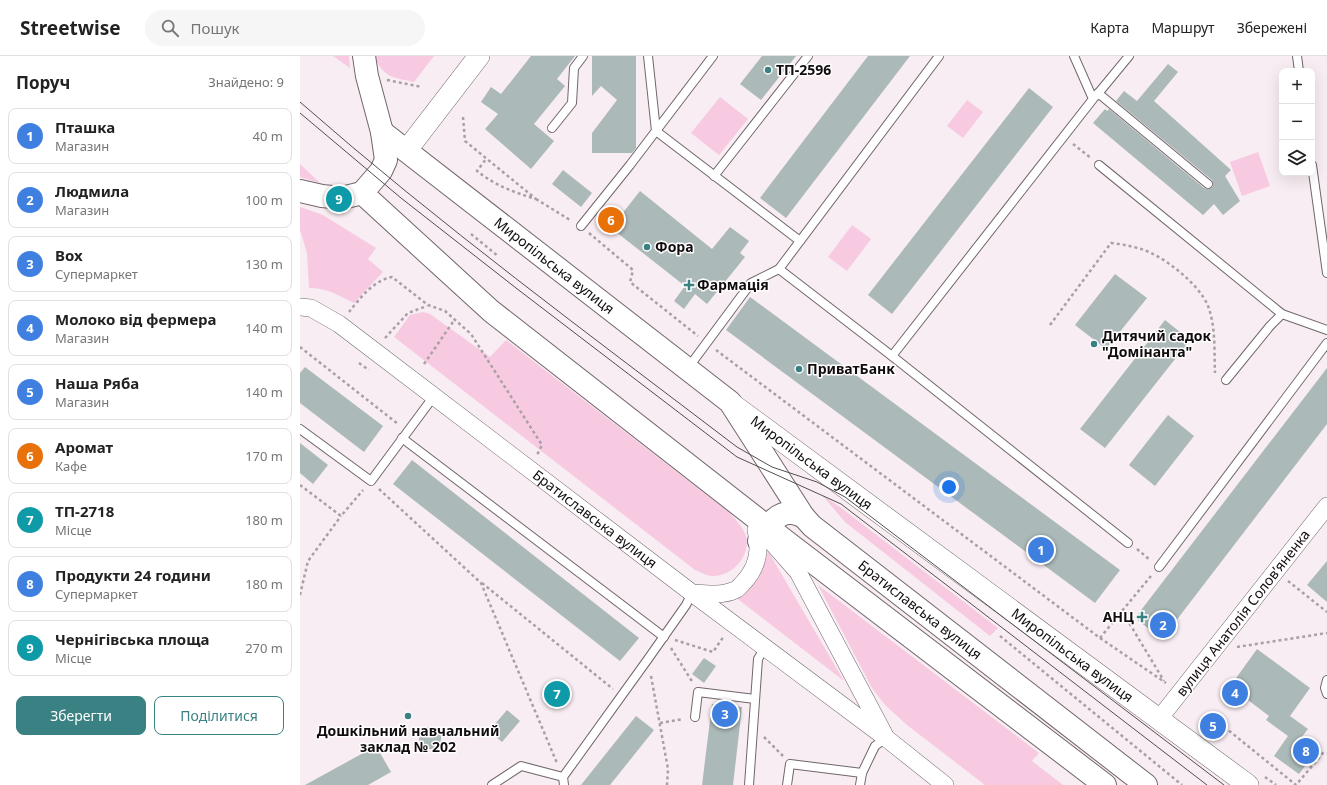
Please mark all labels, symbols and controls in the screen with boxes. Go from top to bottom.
search box [145,10,425,46]
text: Streetwise [20,15,121,41]
icon: search [159,17,181,39]
text: Пошук [191,18,240,38]
text: Карта [1090,18,1129,37]
text: Маршрут [1151,18,1215,37]
text: Збережені [1237,18,1307,37]
place label: ТП-2596 [776,60,831,79]
marker: ТП-2596 [763,65,773,75]
map controls [1279,68,1315,176]
button: + [1279,68,1315,104]
text: Поруч [16,71,70,94]
text: Знайдено: 9 [208,73,284,91]
button: − [1279,104,1315,140]
text: Пташка [55,117,115,137]
text: 1 [26,127,34,145]
text: 40 m [253,127,283,145]
text: Магазин [55,137,109,155]
button: layers [1279,140,1315,176]
text: Людмила [55,181,129,201]
pin: 9 [326,184,352,214]
text: 2 [26,191,34,209]
text: 100 m [245,191,283,209]
text: Магазин [55,201,109,219]
pin: 6 [598,205,624,235]
street label: Миропільська вулиця [491,213,618,318]
place label: Фора [655,237,694,256]
marker: Фора [642,242,652,252]
text: Box [55,245,83,265]
text: 3 [26,255,34,273]
text: 130 m [245,255,283,273]
text: Супермаркет [55,265,138,283]
place label: Фармація [697,275,769,294]
marker: Фармація [684,280,694,290]
text: Молоко від фермера [55,309,217,329]
text: 4 [26,319,34,337]
text: 140 m [245,319,283,337]
place label: Дитячий садок "Домінанта" [1102,326,1212,361]
text: Магазин [55,329,109,347]
marker: Дитячий садок "Домінанта" [1089,339,1099,349]
place label: ПриватБанк [807,359,895,378]
marker: ПриватБанк [794,364,804,374]
text: Наша Ряба [55,373,139,393]
text: 5 [26,383,34,401]
text: 140 m [245,383,283,401]
text: Магазин [55,393,109,411]
street label: Миропільська вулиця [747,411,877,514]
text: Аромат [55,437,113,457]
text: 6 [26,447,34,465]
text: 170 m [245,447,283,465]
text: Кафе [55,457,87,475]
street label: Братиславська вулиця [529,465,661,572]
your location [939,477,959,497]
text: ТП-2718 [55,501,114,521]
text: 7 [26,511,34,529]
text: 180 m [245,511,283,529]
text: Місце [55,521,92,539]
street label: вулиця Анатолія Соловʼяненка [1171,525,1314,700]
pin: 1 [1028,535,1054,565]
street label: Братиславська вулиця [855,555,986,663]
text: Продукти 24 години [55,565,211,585]
text: 8 [26,575,34,593]
text: 180 m [245,575,283,593]
text: Супермаркет [55,585,138,603]
street label: Миропільська вулиця [1008,604,1137,706]
place label: АНЦ [1103,607,1134,626]
pin: 2 [1150,610,1176,640]
marker: АНЦ [1137,612,1147,622]
text: Чернігівська площа [55,629,209,649]
text: 9 [26,639,34,657]
text: 270 m [245,639,283,657]
text: Місце [55,649,92,667]
pin: 4 [1222,678,1248,708]
pin: 7 [544,679,570,709]
button: Зберегти [16,696,146,735]
button: Поділитися [154,696,284,735]
pin: 3 [712,699,738,729]
marker: Дошкільний навчальний заклад № 202 [403,711,413,721]
pin: 5 [1200,711,1226,741]
place label: Дошкільний навчальний заклад № 202 [317,721,499,756]
pin: 8 [1293,736,1319,766]

